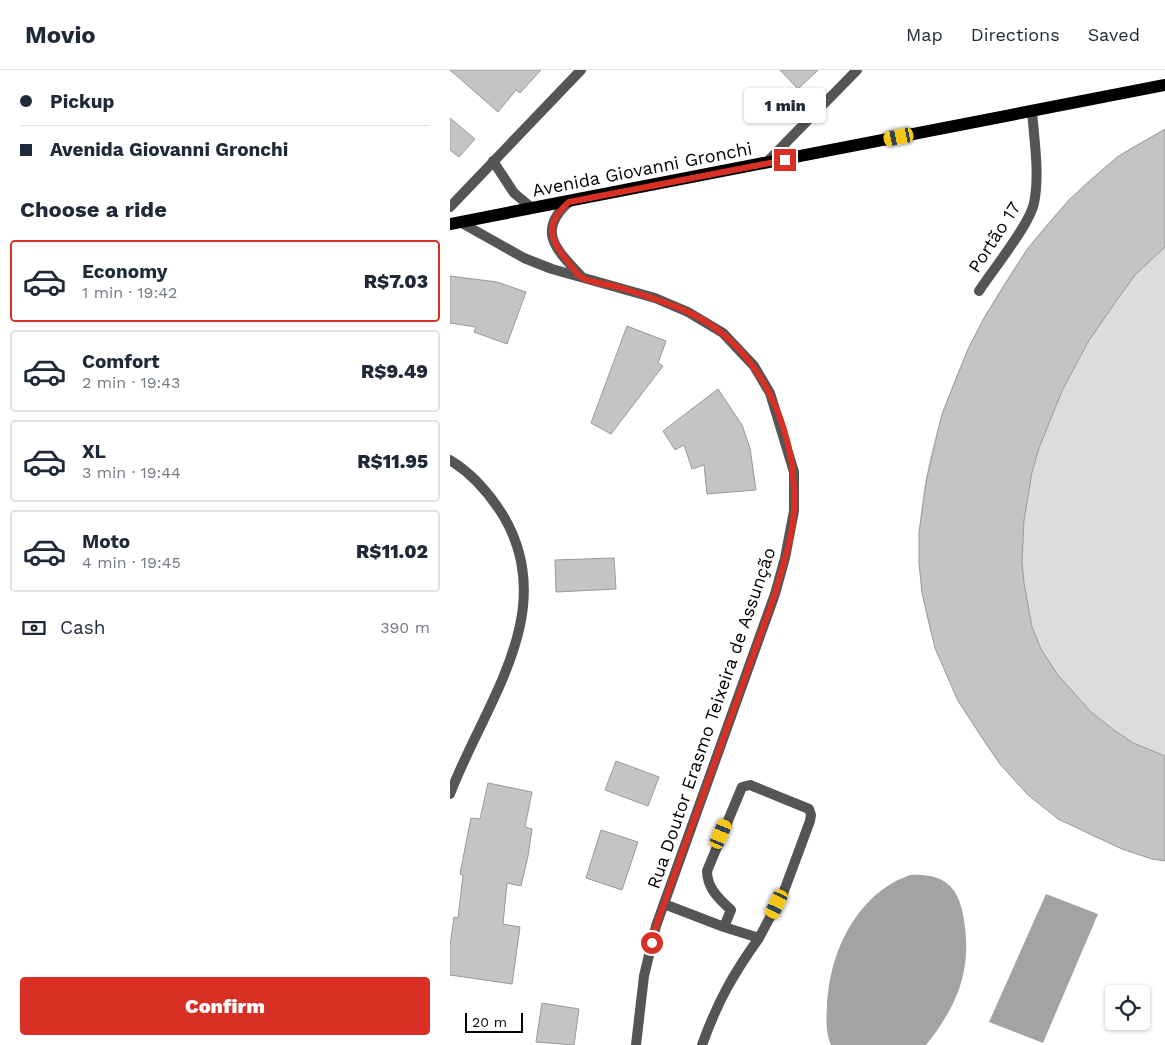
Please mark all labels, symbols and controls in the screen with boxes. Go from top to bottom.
text: Movio [25,21,96,49]
text: Map [906,24,943,45]
text: Directions [971,24,1060,45]
text: Saved [1088,24,1140,45]
callout: 1 min [744,88,826,122]
text: Pickup [50,90,114,113]
text: 1 min [764,96,806,115]
car [882,127,915,147]
street label: Avenida Giovanni Gronchi [530,137,754,201]
text: Avenida Giovanni Gronchi [50,138,288,161]
route end [774,149,796,171]
text: Choose a ride [20,197,167,222]
street label: Portão 17 [963,198,1025,276]
icon: car [22,259,67,304]
text: Economy [82,260,167,283]
text: R$7.03 [364,270,428,293]
text: 1 min · 19:42 [82,283,177,302]
icon: car [22,349,67,394]
text: Comfort [82,350,160,373]
text: R$9.49 [361,360,428,383]
text: 2 min · 19:43 [82,373,180,392]
icon: car [22,439,67,484]
text: XL [82,440,106,463]
text: R$11.95 [357,450,428,473]
text: 3 min · 19:44 [82,463,181,482]
icon: car [22,529,67,574]
text: Moto [82,530,130,553]
text: R$11.02 [356,540,428,563]
street label: Rua Doutor Erasmo Teixeira de Assunção [643,545,779,891]
text: 4 min · 19:45 [82,553,181,572]
icon: cash [20,614,48,642]
text: Cash [60,616,106,639]
text: 390 m [380,618,430,637]
car [708,817,733,851]
car [763,887,790,921]
route start [641,932,663,954]
button: Confirm [20,977,430,1035]
map controls [1105,985,1150,1030]
button: locate [1105,985,1150,1030]
scale bar [465,1010,522,1033]
text: 20 m [472,1014,507,1030]

